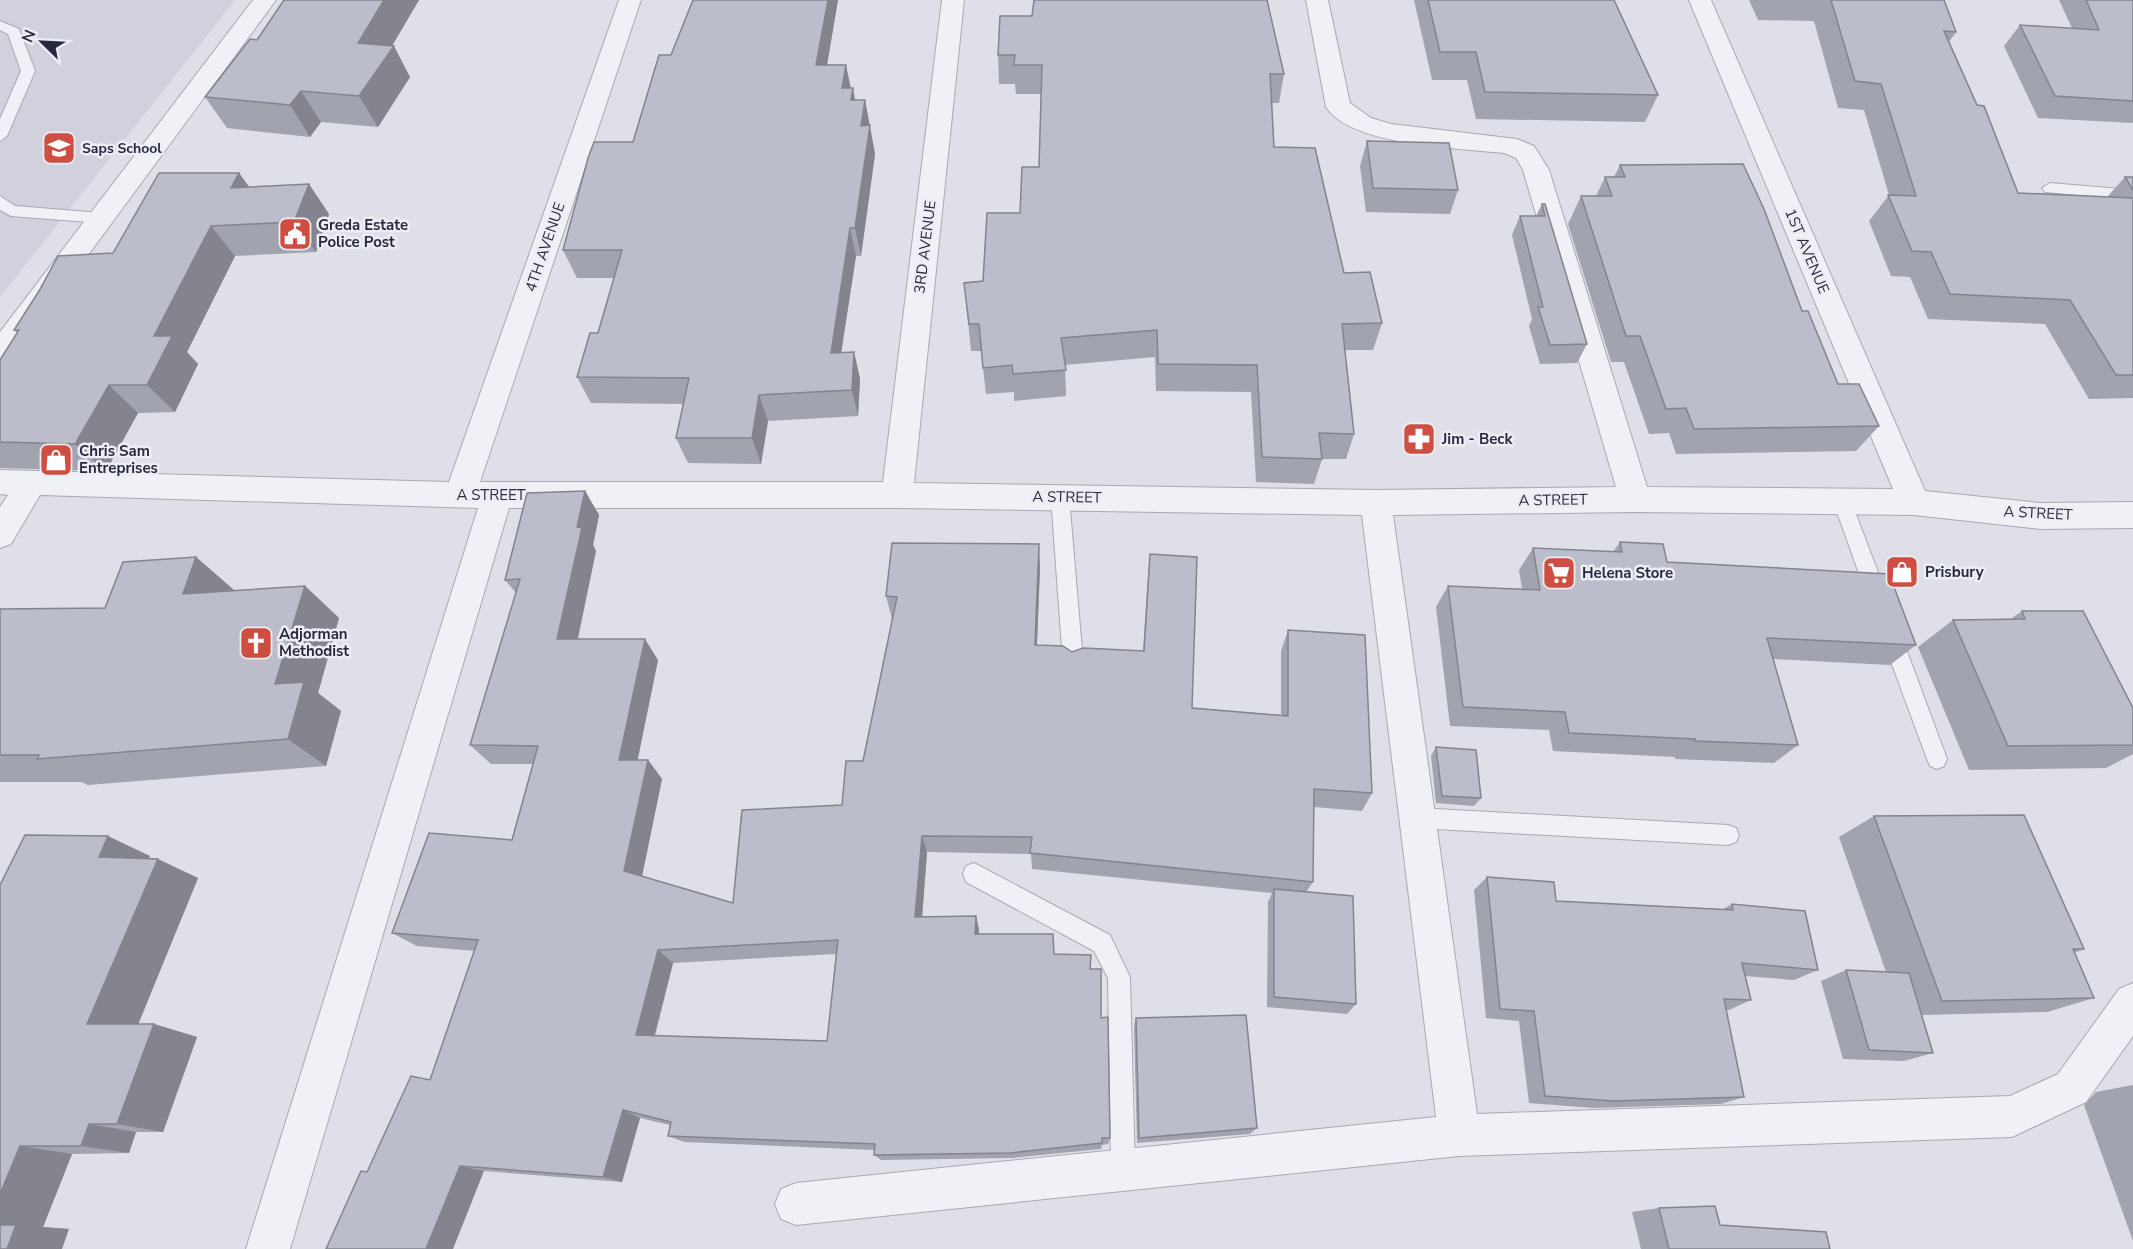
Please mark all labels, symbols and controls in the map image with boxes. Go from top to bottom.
north arrow [12,12,72,72]
text: N [17,26,42,46]
school or university icon: Saps School [41,130,77,166]
place label: Saps School [82,139,162,158]
street label: 3RD AVENUE [909,199,941,295]
street label: 4TH AVENUE [520,200,570,294]
street label: 1ST AVENUE [1780,205,1834,297]
place label: Greda Estate Police Post [318,215,408,252]
public building icon: Greda Estate Police Post [277,216,313,252]
pharmacy icon: Jim - Beck [1401,421,1437,457]
place label: Jim - Beck [1441,429,1513,449]
place label: Chris Sam Entreprises [79,441,158,478]
shop icon: Chris Sam Entreprises [38,442,74,478]
street label: A STREET [456,485,526,505]
street label: A STREET [1032,486,1102,508]
street label: A STREET [1518,489,1588,511]
street label: A STREET [2003,501,2073,525]
shop icon: Prisbury [1884,554,1920,590]
supermarket icon: Helena Store [1541,555,1577,591]
place label: Prisbury [1925,562,1984,582]
place label: Helena Store [1582,563,1673,583]
place label: Adjorman Methodist [279,624,349,661]
church icon: Adjorman Methodist [238,625,274,661]

